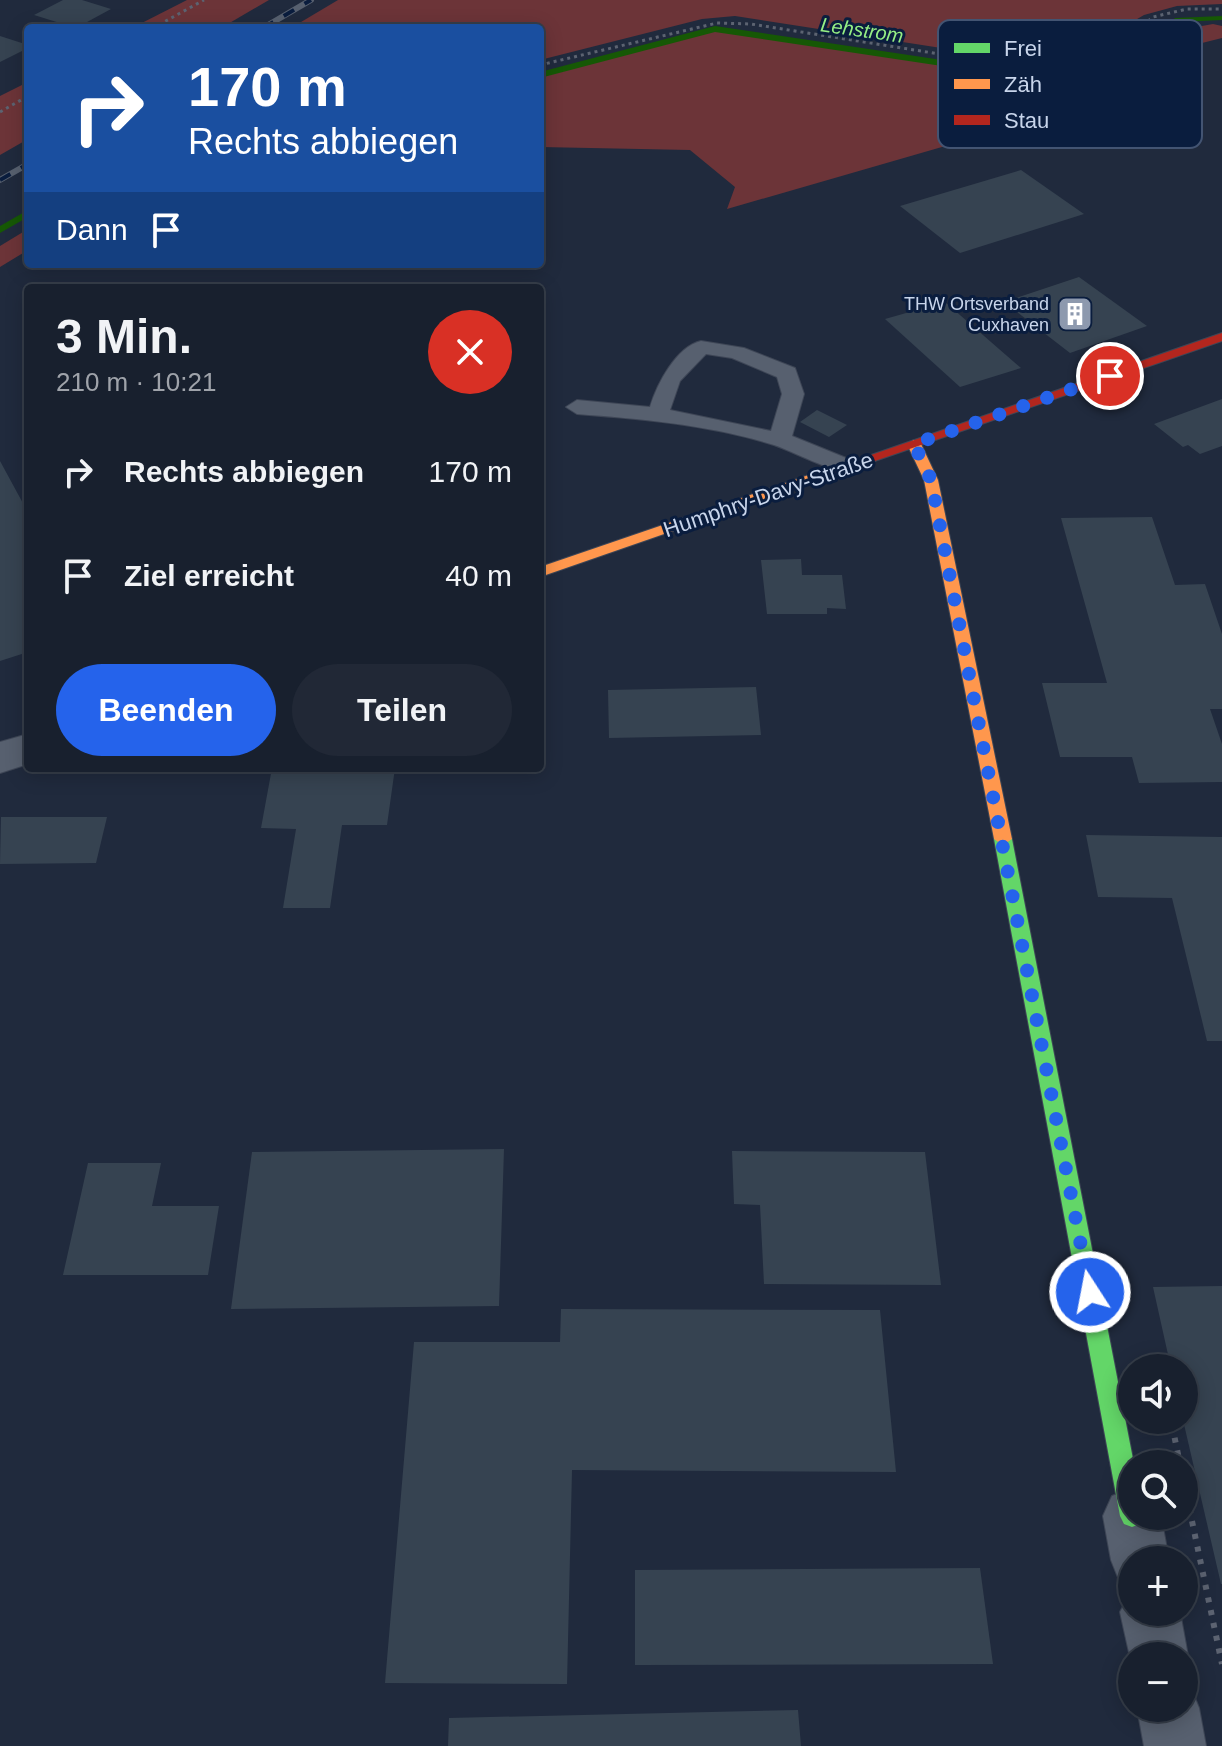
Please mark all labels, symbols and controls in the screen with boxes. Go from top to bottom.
water label: Lehstrom [819,13,905,47]
legend [938,20,1202,148]
text: Frei [1004,36,1042,61]
text: 170 m [188,55,347,118]
icon: right [56,56,160,160]
text: Zäh [1004,72,1042,97]
text: Stau [1004,108,1049,133]
text: Rechts abbiegen [188,121,458,162]
icon: arrive [144,208,188,252]
text: Dann [56,213,128,246]
place label: THW Ortsverband Cuxhaven [904,294,1049,335]
building icon: THW Ortsverband Cuxhaven [1056,295,1094,333]
text: 3 Min. [56,310,192,363]
button: close [428,310,512,394]
pin [1076,342,1144,410]
icon: arrive [1088,354,1132,398]
text: 210 m · 10:21 [56,367,216,397]
street label: Humphry-Davy-Straße [660,447,876,542]
icon: right [56,450,100,494]
text: Rechts abbiegen [124,455,364,488]
text: 170 m [429,455,512,488]
icon: arrive [56,554,100,598]
text: Ziel erreicht [124,559,294,592]
text: 40 m [445,559,512,592]
button: Beenden [56,664,276,756]
button: Teilen [292,664,512,756]
position arrow [1048,1250,1132,1334]
map controls [1118,1354,1198,1722]
button: sound [1118,1354,1198,1434]
button: search [1118,1450,1198,1530]
button: + [1118,1546,1198,1626]
button: − [1118,1642,1198,1722]

